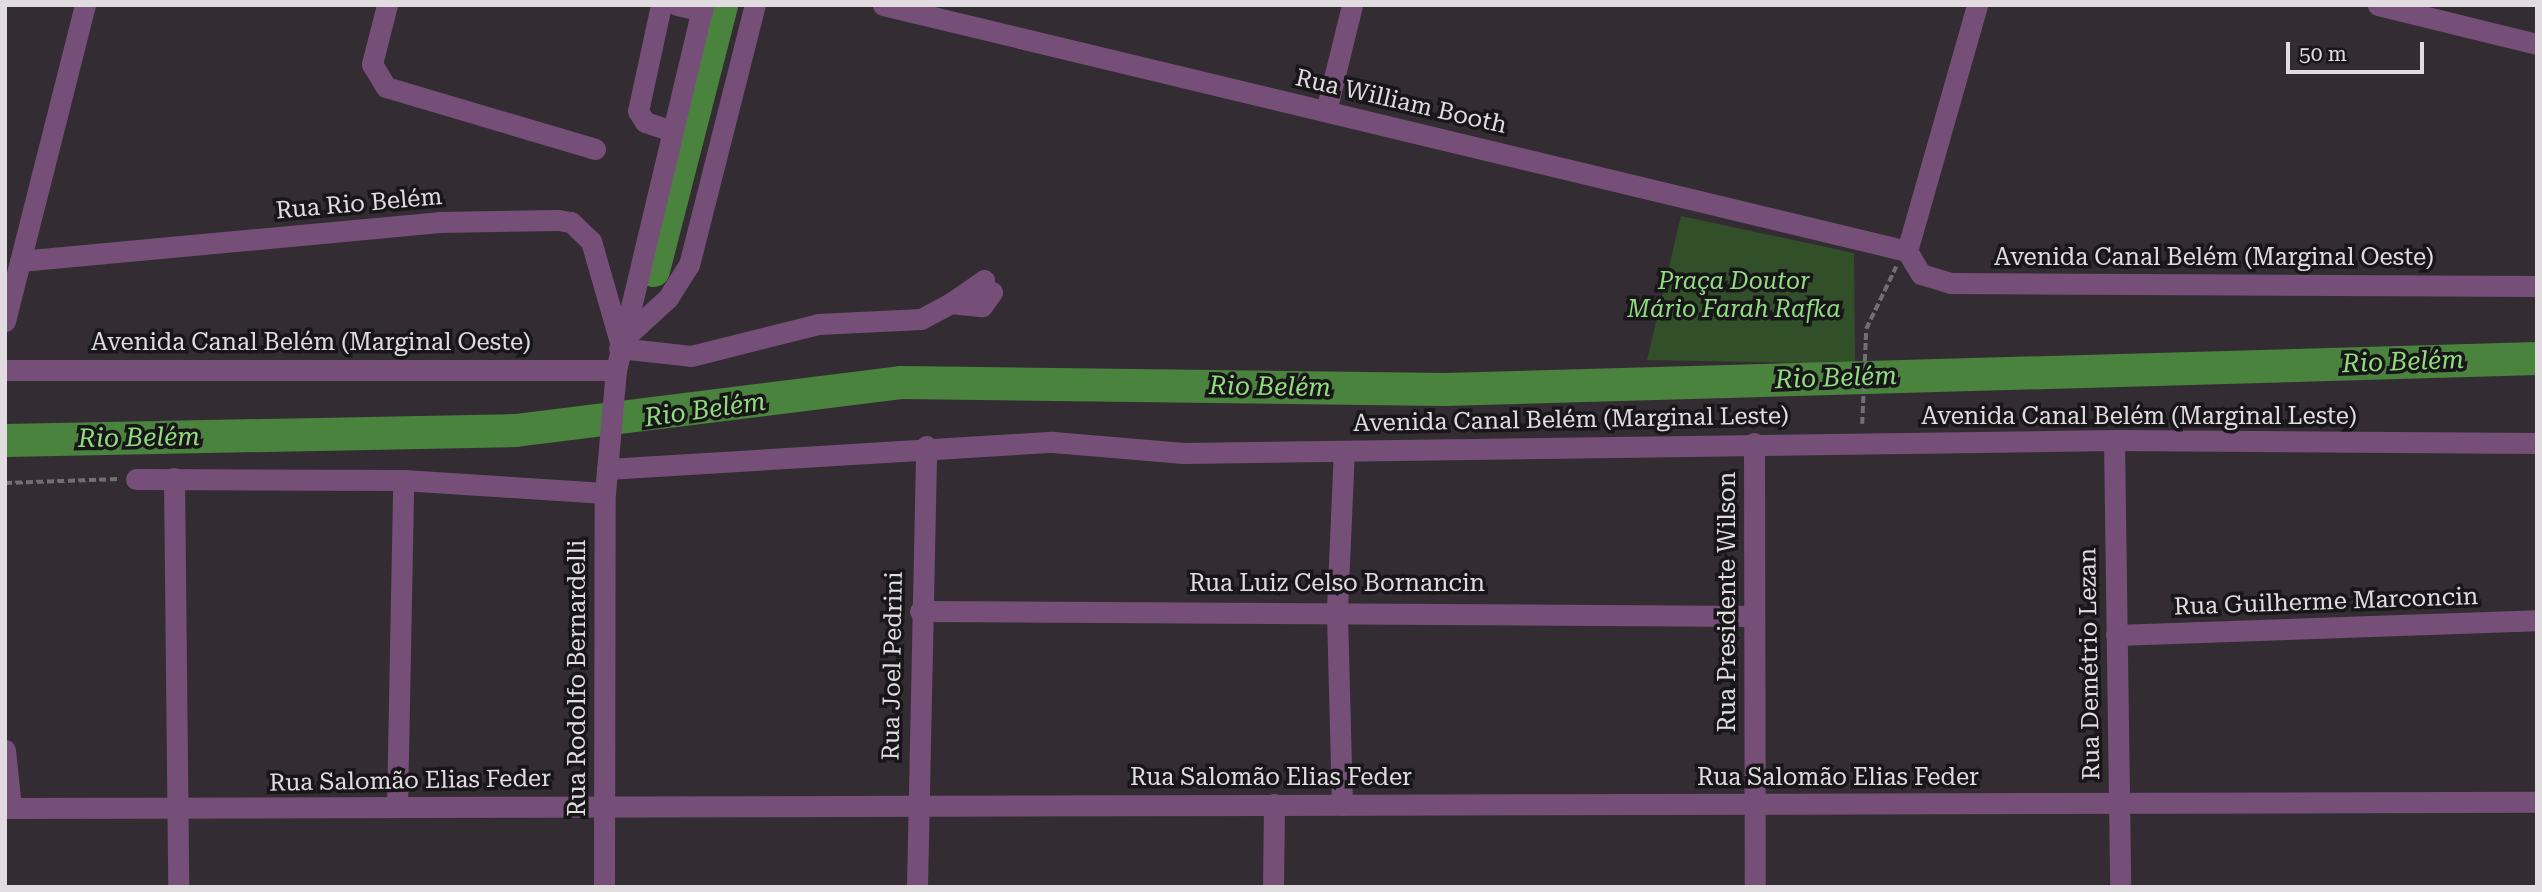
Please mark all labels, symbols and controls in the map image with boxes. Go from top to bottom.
scale bar [2290,28,2428,72]
text: 50 m [2299,42,2347,66]
street label: Rua William Booth [1293,64,1509,140]
street label: Rua Rio Belém [275,182,443,226]
street label: Avenida Canal Belém (Marginal Oeste) [1994,244,2434,272]
park label: Praça Doutor Mário Farah Rafka [1627,268,1841,324]
street label: Avenida Canal Belém (Marginal Oeste) [91,329,531,357]
water label: Rio Belém [2341,344,2465,380]
water label: Rio Belém [1774,360,1898,396]
water label: Rio Belém [1209,370,1331,404]
water label: Rio Belém [642,386,768,434]
street label: Avenida Canal Belém (Marginal Leste) [1353,402,1789,438]
street label: Avenida Canal Belém (Marginal Leste) [1921,403,2357,431]
water label: Rio Belém [78,421,200,455]
street label: Rua Presidente Wilson [1714,472,1742,732]
street label: Rua Rodolfo Bernardelli [564,539,592,817]
street label: Rua Demétrio Lezan [2074,548,2106,780]
street label: Rua Luiz Celso Bornancin [1189,570,1485,598]
street label: Rua Joel Pedrini [877,571,909,761]
street label: Rua Guilherme Marconcin [2173,582,2479,622]
street label: Rua Salomão Elias Feder [269,764,551,798]
street label: Rua Salomão Elias Feder [1130,764,1412,792]
street label: Rua Salomão Elias Feder [1697,764,1979,792]

